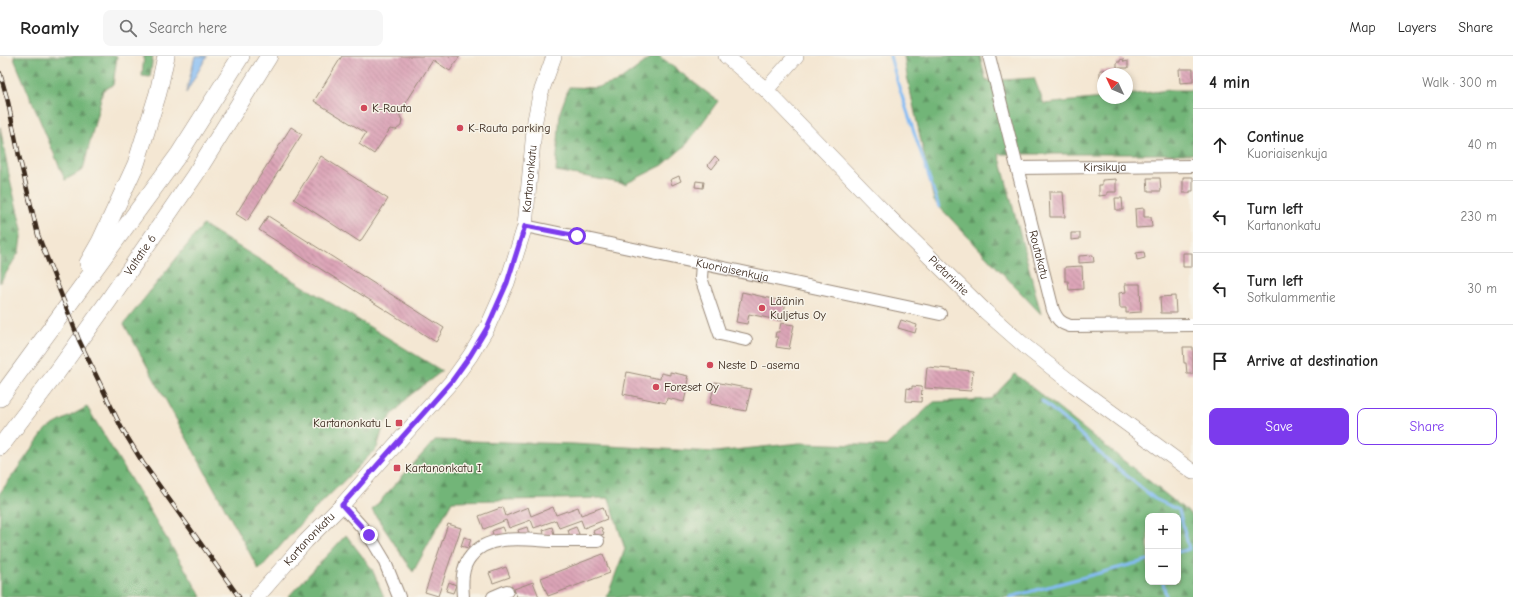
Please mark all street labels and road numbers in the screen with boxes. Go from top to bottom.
street label: Kartanonkatu [519,144,540,213]
street label: Kirsikuja [1083,160,1127,174]
street label: Routakatu [1026,229,1052,281]
street label: Valtatie 6 [121,232,159,278]
street label: Pietarintie [926,253,972,298]
street label: Kuoriaisenkuja [695,255,770,285]
street label: Kartanonkatu [281,509,338,568]

